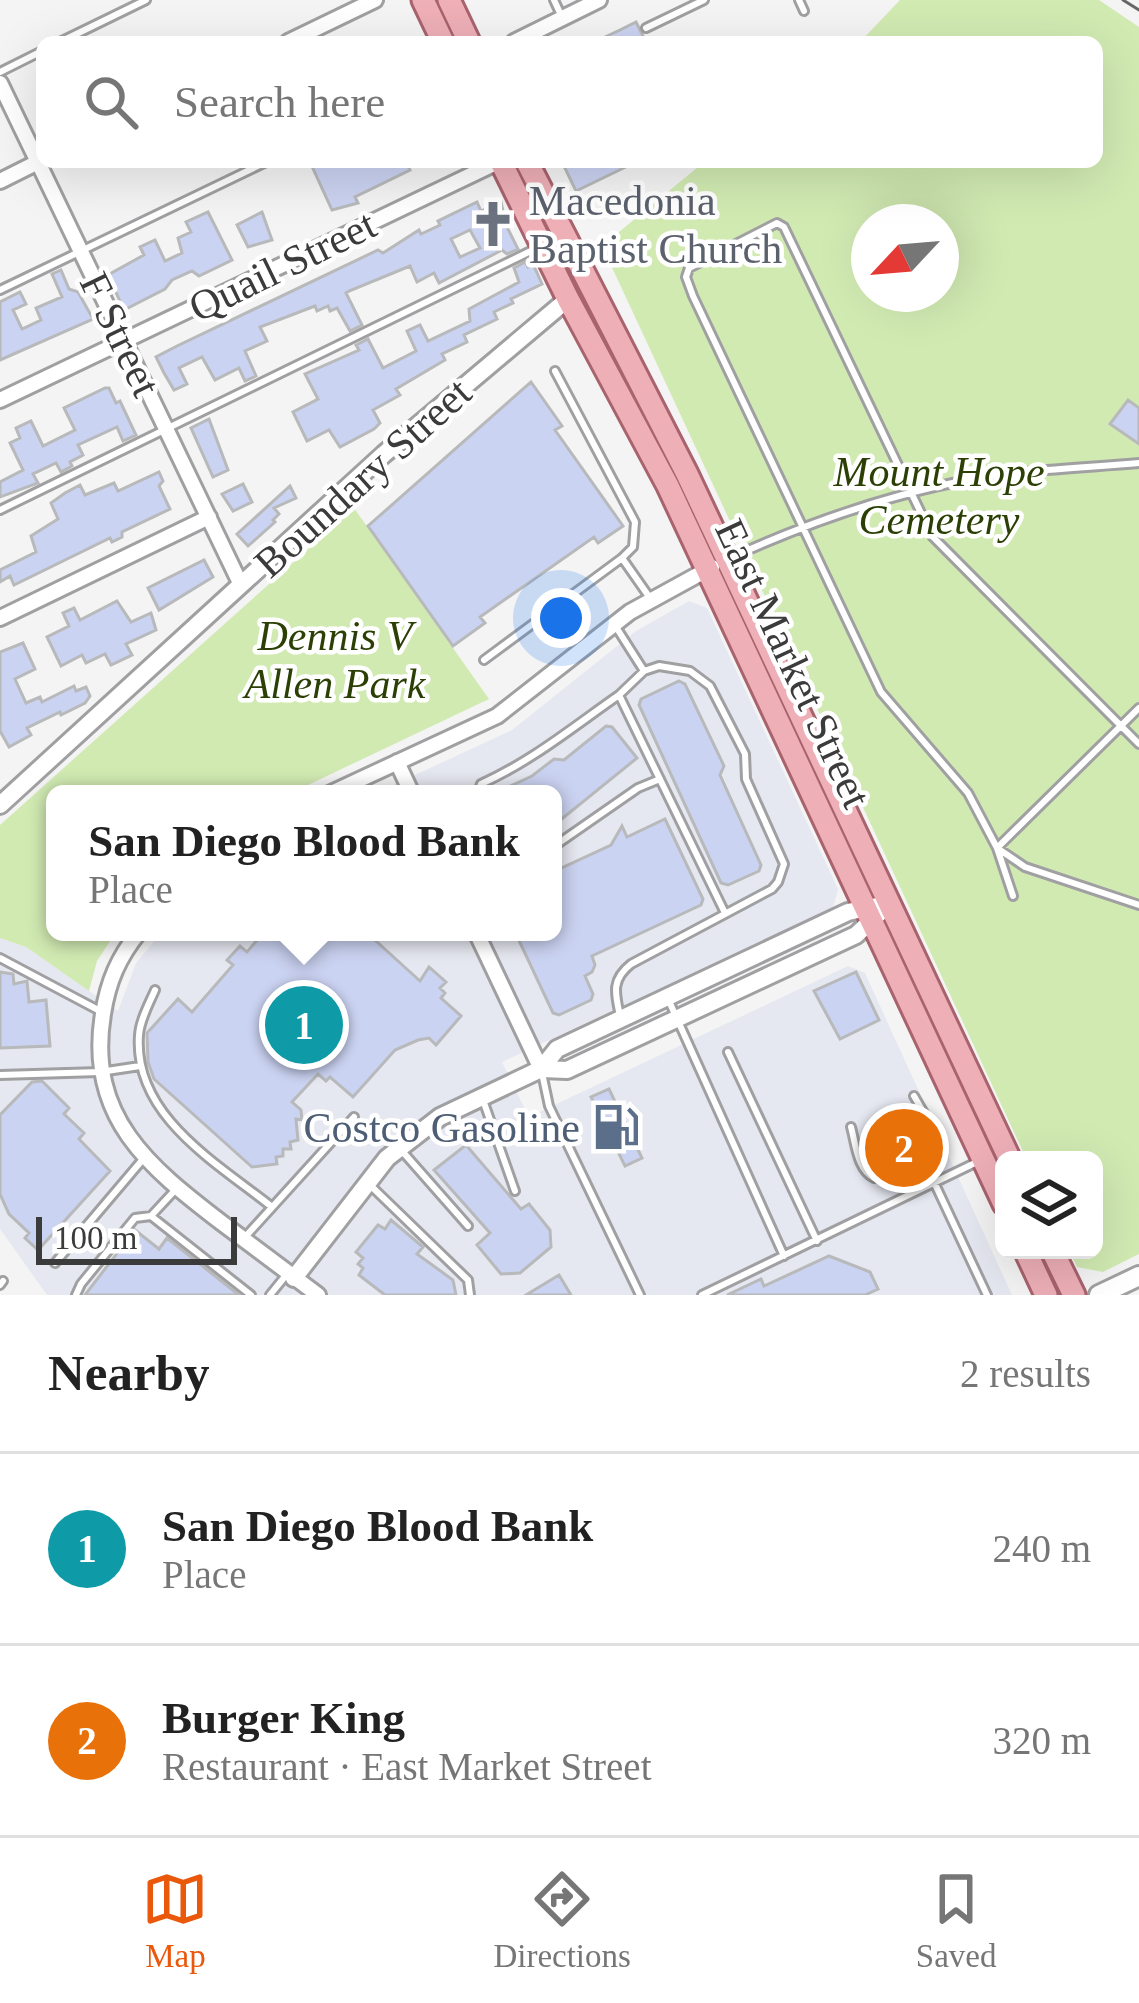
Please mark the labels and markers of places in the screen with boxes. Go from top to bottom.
place label: Macedonia Baptist Church [529,178,782,272]
church icon: Macedonia Baptist Church [468,199,518,249]
pin: 1 [265,980,343,1070]
fuel station icon: Costco Gasoline [591,1102,641,1152]
pin: 2 [865,1103,943,1193]
place label: Costco Gasoline [304,1105,580,1151]

